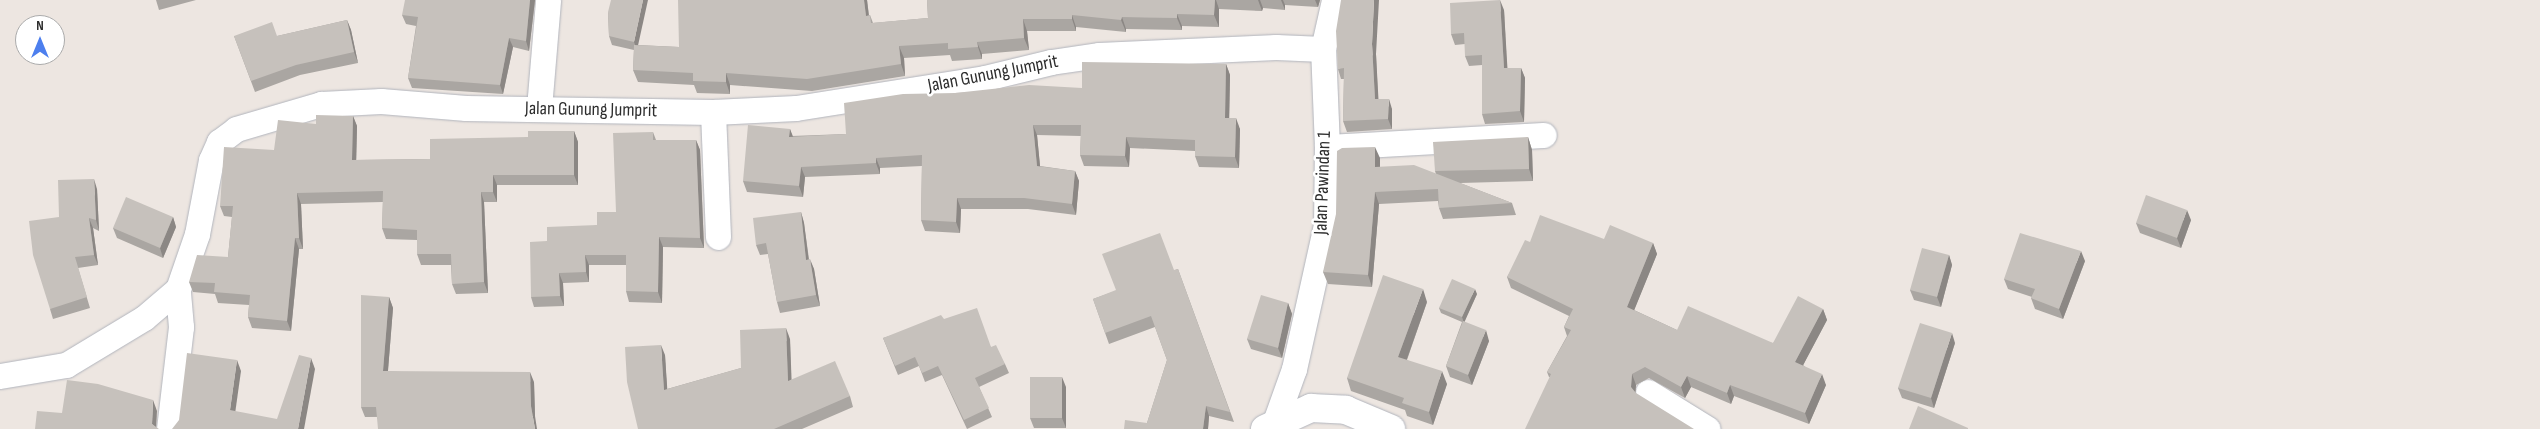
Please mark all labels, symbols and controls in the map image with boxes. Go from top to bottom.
north arrow [15,15,65,65]
text: N [36,17,44,34]
street label: Jalan Gunung Jumprit [926,50,1060,98]
street label: Jalan Gunung Jumprit [525,97,657,123]
street label: Jalan Pawindan 1 [1310,131,1336,235]

